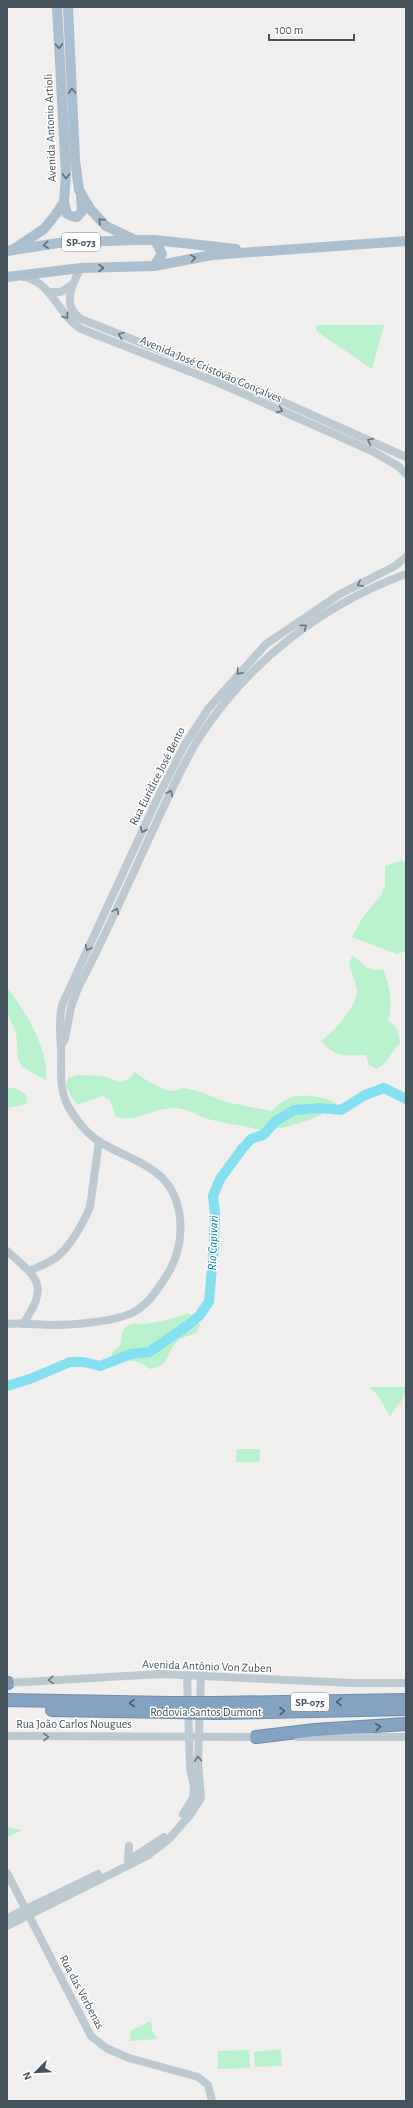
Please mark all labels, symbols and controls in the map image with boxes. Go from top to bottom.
scale bar [269,16,354,42]
text: 100 m [275,24,303,36]
one-way arrow [55,43,64,49]
street label: Avenida Antonio Artioli [42,74,58,182]
one-way arrow [68,88,77,94]
one-way arrow [62,173,70,179]
one-way arrow [98,218,106,226]
road number: SP-073 [62,233,100,251]
one-way arrow [43,240,50,249]
one-way arrow [189,255,196,263]
one-way arrow [98,264,104,272]
one-way arrow [61,311,68,319]
one-way arrow [118,332,126,340]
street label: Avenida José Cristóvão Gonçalves [138,334,284,404]
one-way arrow [277,406,284,414]
one-way arrow [367,437,374,445]
one-way arrow [357,579,364,587]
one-way arrow [299,625,306,632]
one-way arrow [237,668,244,675]
street label: Rua Eurídice José Bento [127,725,187,827]
one-way arrow [165,790,173,797]
one-way arrow [140,826,148,834]
one-way arrow [111,908,119,916]
one-way arrow [85,944,93,952]
water label: Rio Capivari [206,1215,221,1271]
street label: Avenida Antônio Von Zuben [142,1658,272,1674]
one-way arrow [48,1675,54,1684]
road number: SP-075 [291,1693,329,1711]
one-way arrow [336,1697,342,1706]
one-way arrow [129,1699,135,1707]
street label: Rodovia Santos Dumont [150,1706,262,1718]
one-way arrow [279,1707,285,1715]
street label: Rua João Carlos Nougues [16,1718,132,1730]
one-way arrow [375,1722,381,1731]
one-way arrow [43,1733,49,1741]
one-way arrow [194,1756,202,1762]
street label: Rua das Verbenas [58,1953,106,2031]
north arrow [16,2052,56,2092]
text: N [21,2070,34,2082]

